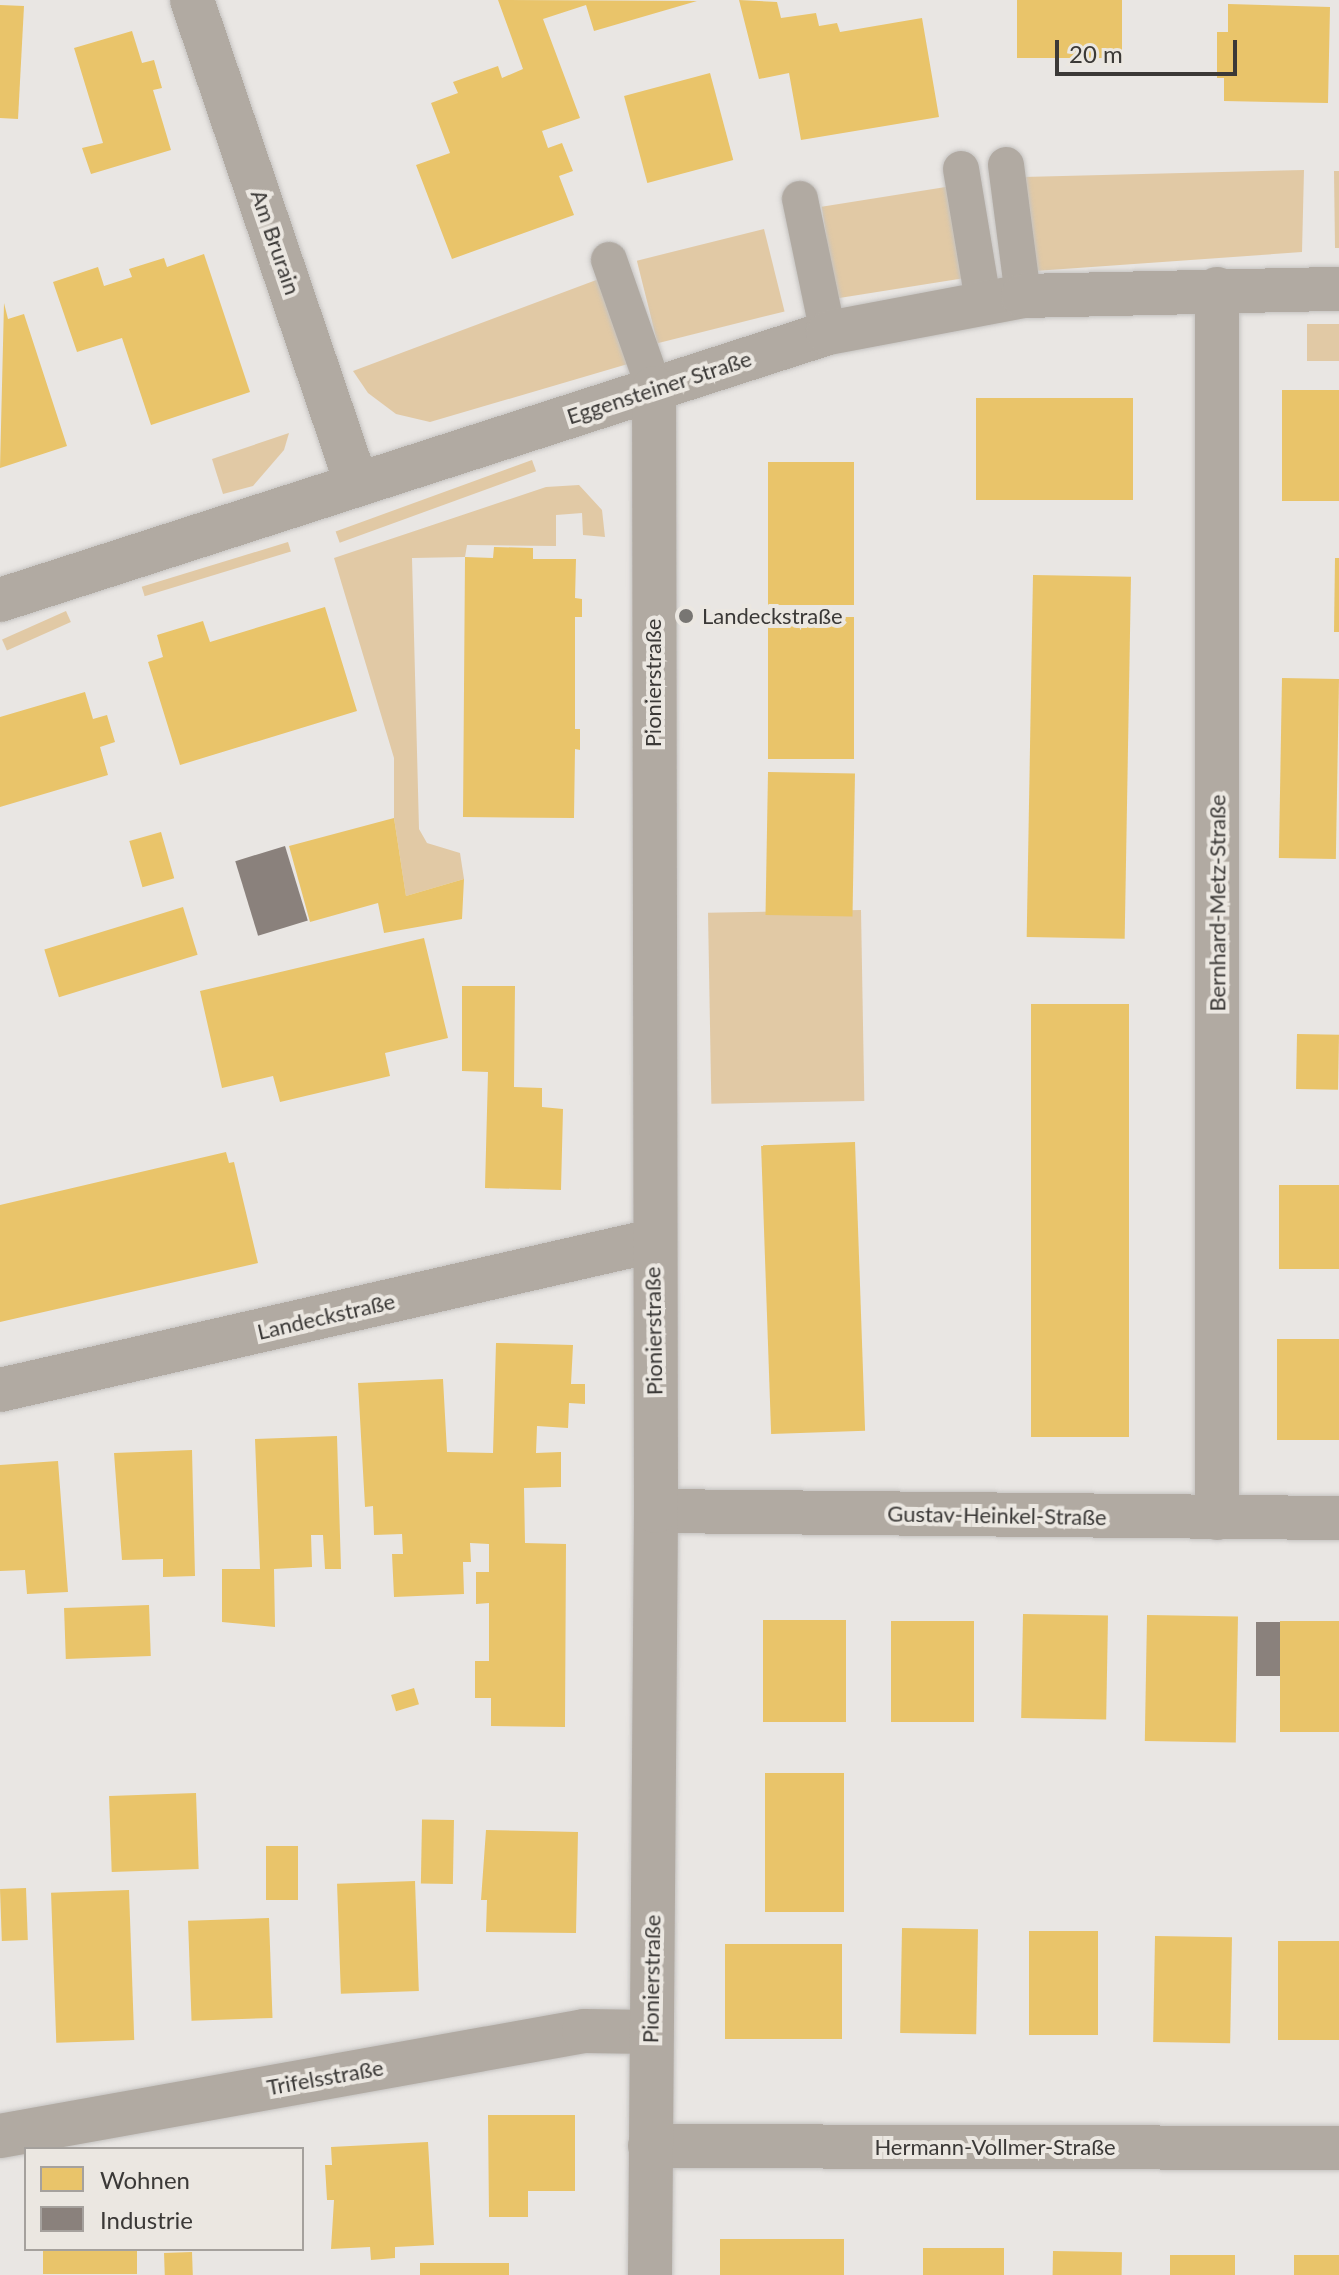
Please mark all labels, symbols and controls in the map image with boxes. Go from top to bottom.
scale bar [1059,24,1241,74]
text: 20 m [1069,39,1123,68]
street label: Am Brurain [246,186,306,298]
street label: Eggensteiner Straße [563,345,755,429]
place label: Landeckstraße [702,603,843,629]
marker: Landeckstraße [677,607,695,625]
street label: Pionierstraße [640,619,666,747]
street label: Bernhard-Metz-Straße [1204,794,1230,1012]
street label: Pionierstraße [639,1266,667,1396]
street label: Landeckstraße [254,1287,398,1345]
street label: Gustav-Heinkel-Straße [887,1500,1107,1530]
street label: Pionierstraße [637,1914,665,2044]
street label: Trifelsstraße [265,2054,385,2100]
street label: Hermann-Vollmer-Straße [874,2134,1116,2160]
legend [24,2147,304,2251]
text: Wohnen [100,2165,190,2194]
text: Industrie [100,2205,193,2234]

